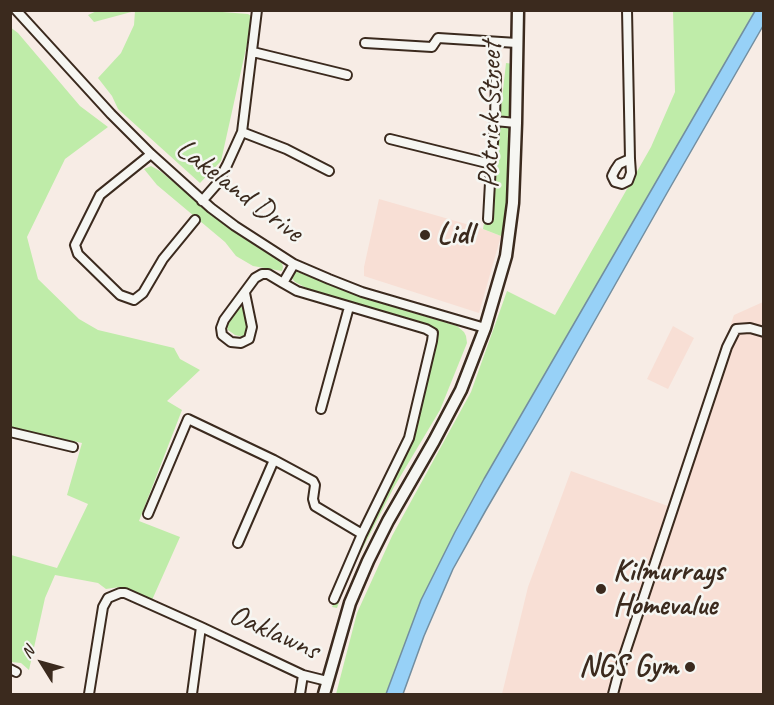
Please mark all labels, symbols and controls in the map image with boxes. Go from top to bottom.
street label: Patrick Street [472,41,510,189]
street label: Lakeland Drive [168,131,310,251]
place label: Lidl [437,217,473,253]
marker: Lidl [418,228,432,242]
place label: Kilmurrays Homevalue [613,554,724,624]
marker: Kilmurrays Homevalue [594,582,608,596]
street label: Oaklawns [223,597,325,669]
north arrow [12,633,72,693]
text: N [17,642,39,662]
place label: NGS Gym [579,649,678,685]
marker: NGS Gym [683,660,697,674]

